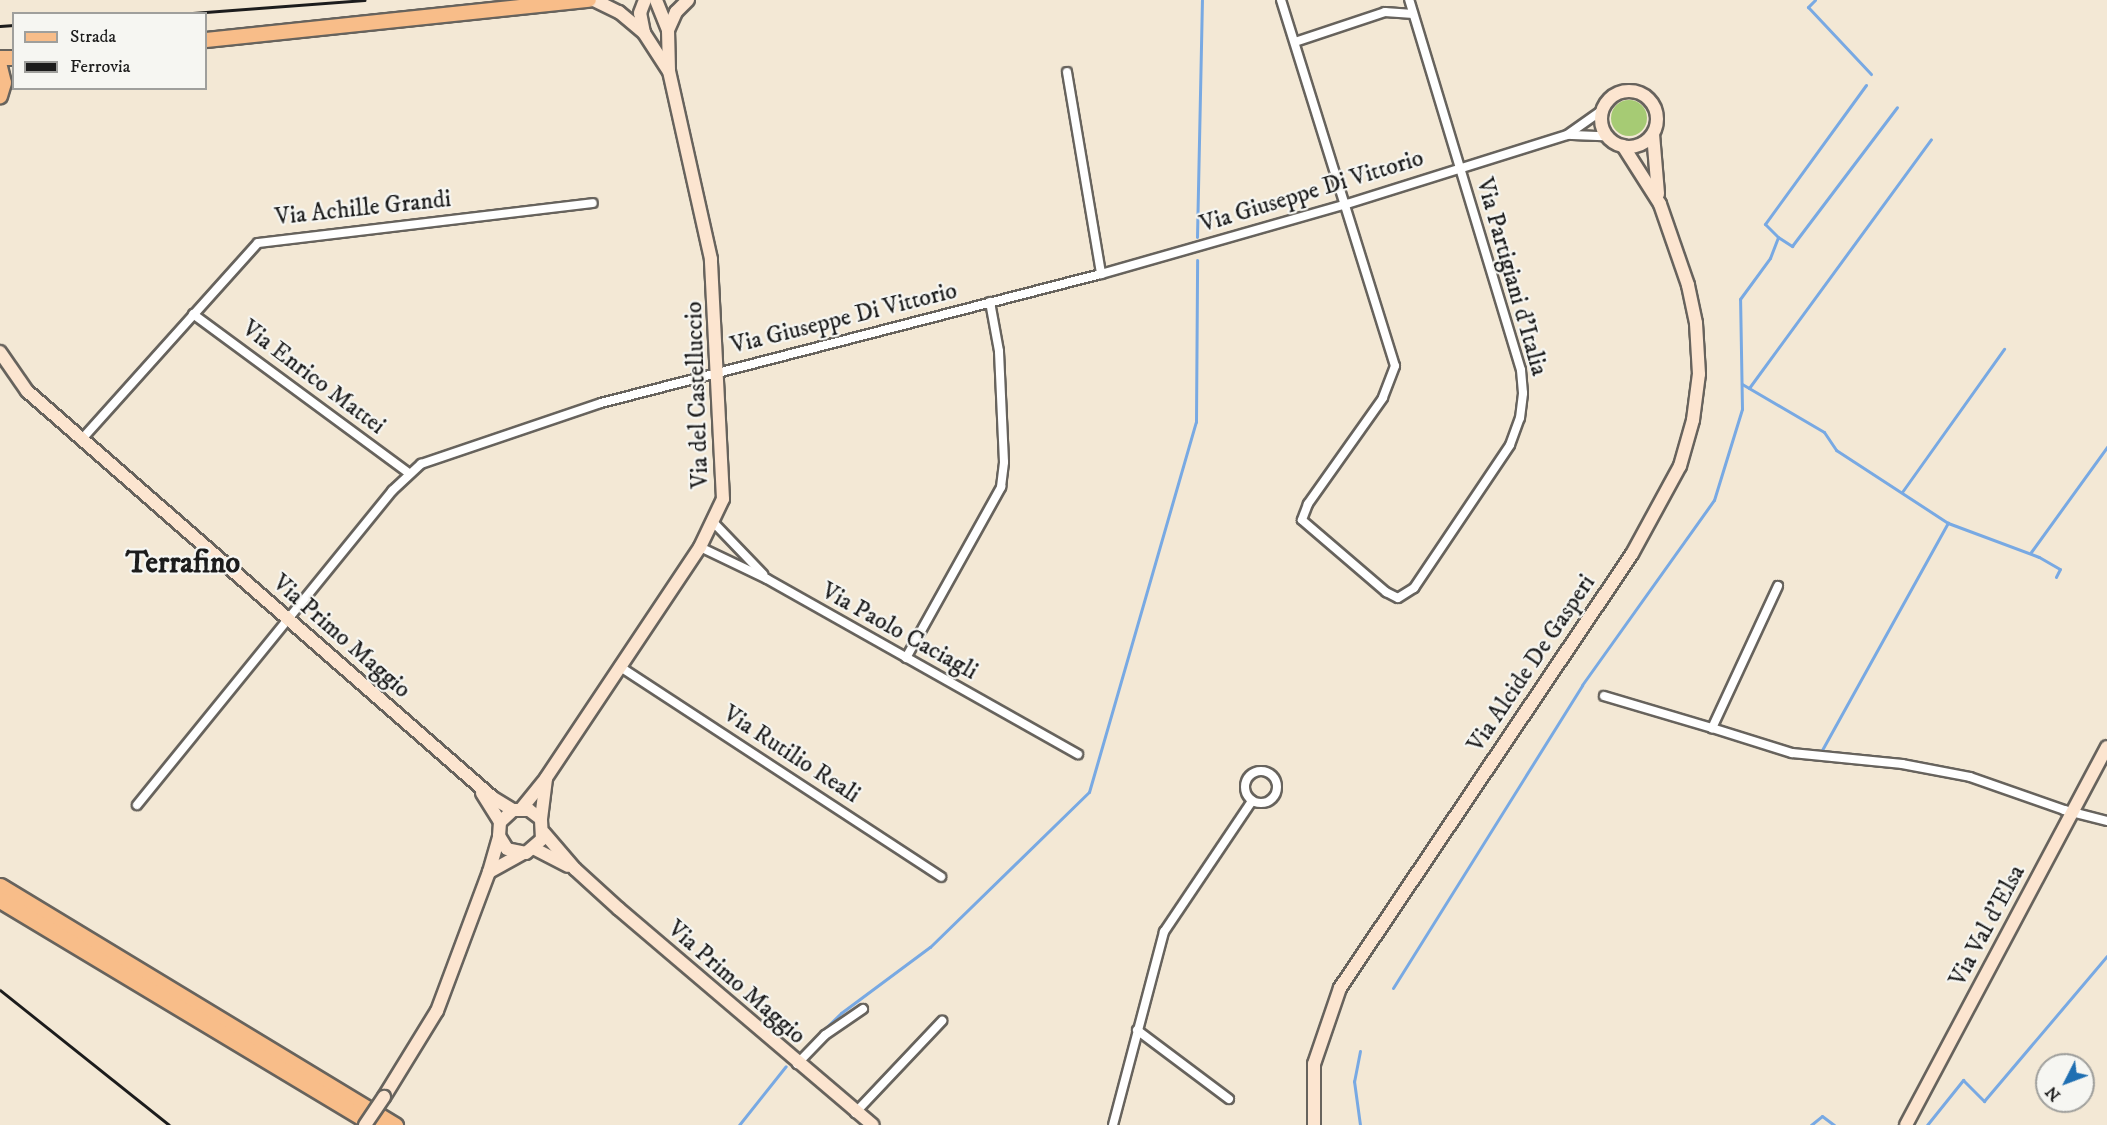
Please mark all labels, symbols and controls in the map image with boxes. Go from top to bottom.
legend [12,12,207,90]
text: Strada [70,26,116,48]
text: Ferrovia [70,56,130,78]
street label: Via Giuseppe Di Vittorio [1197,144,1427,240]
street label: Via Partigiani d'Italia [1469,175,1553,379]
street label: Via Achille Grandi [274,185,452,233]
street label: Via Giuseppe Di Vittorio [728,277,960,361]
street label: Via del Castelluccio [680,301,716,489]
street label: Via Enrico Mattei [236,315,390,441]
district label: Terrafino [126,546,240,582]
street label: Via Primo Maggio [266,569,416,705]
street label: Via Alcide De Gasperi [1462,570,1602,758]
street label: Via Paolo Caciagli [816,577,982,687]
street label: Via Rutilio Reali [717,700,865,810]
street label: Via Val d'Elsa [1944,860,2032,992]
street label: Via Primo Maggio [661,915,811,1051]
north arrow [2035,1053,2095,1113]
text: N [2041,1082,2065,1105]

